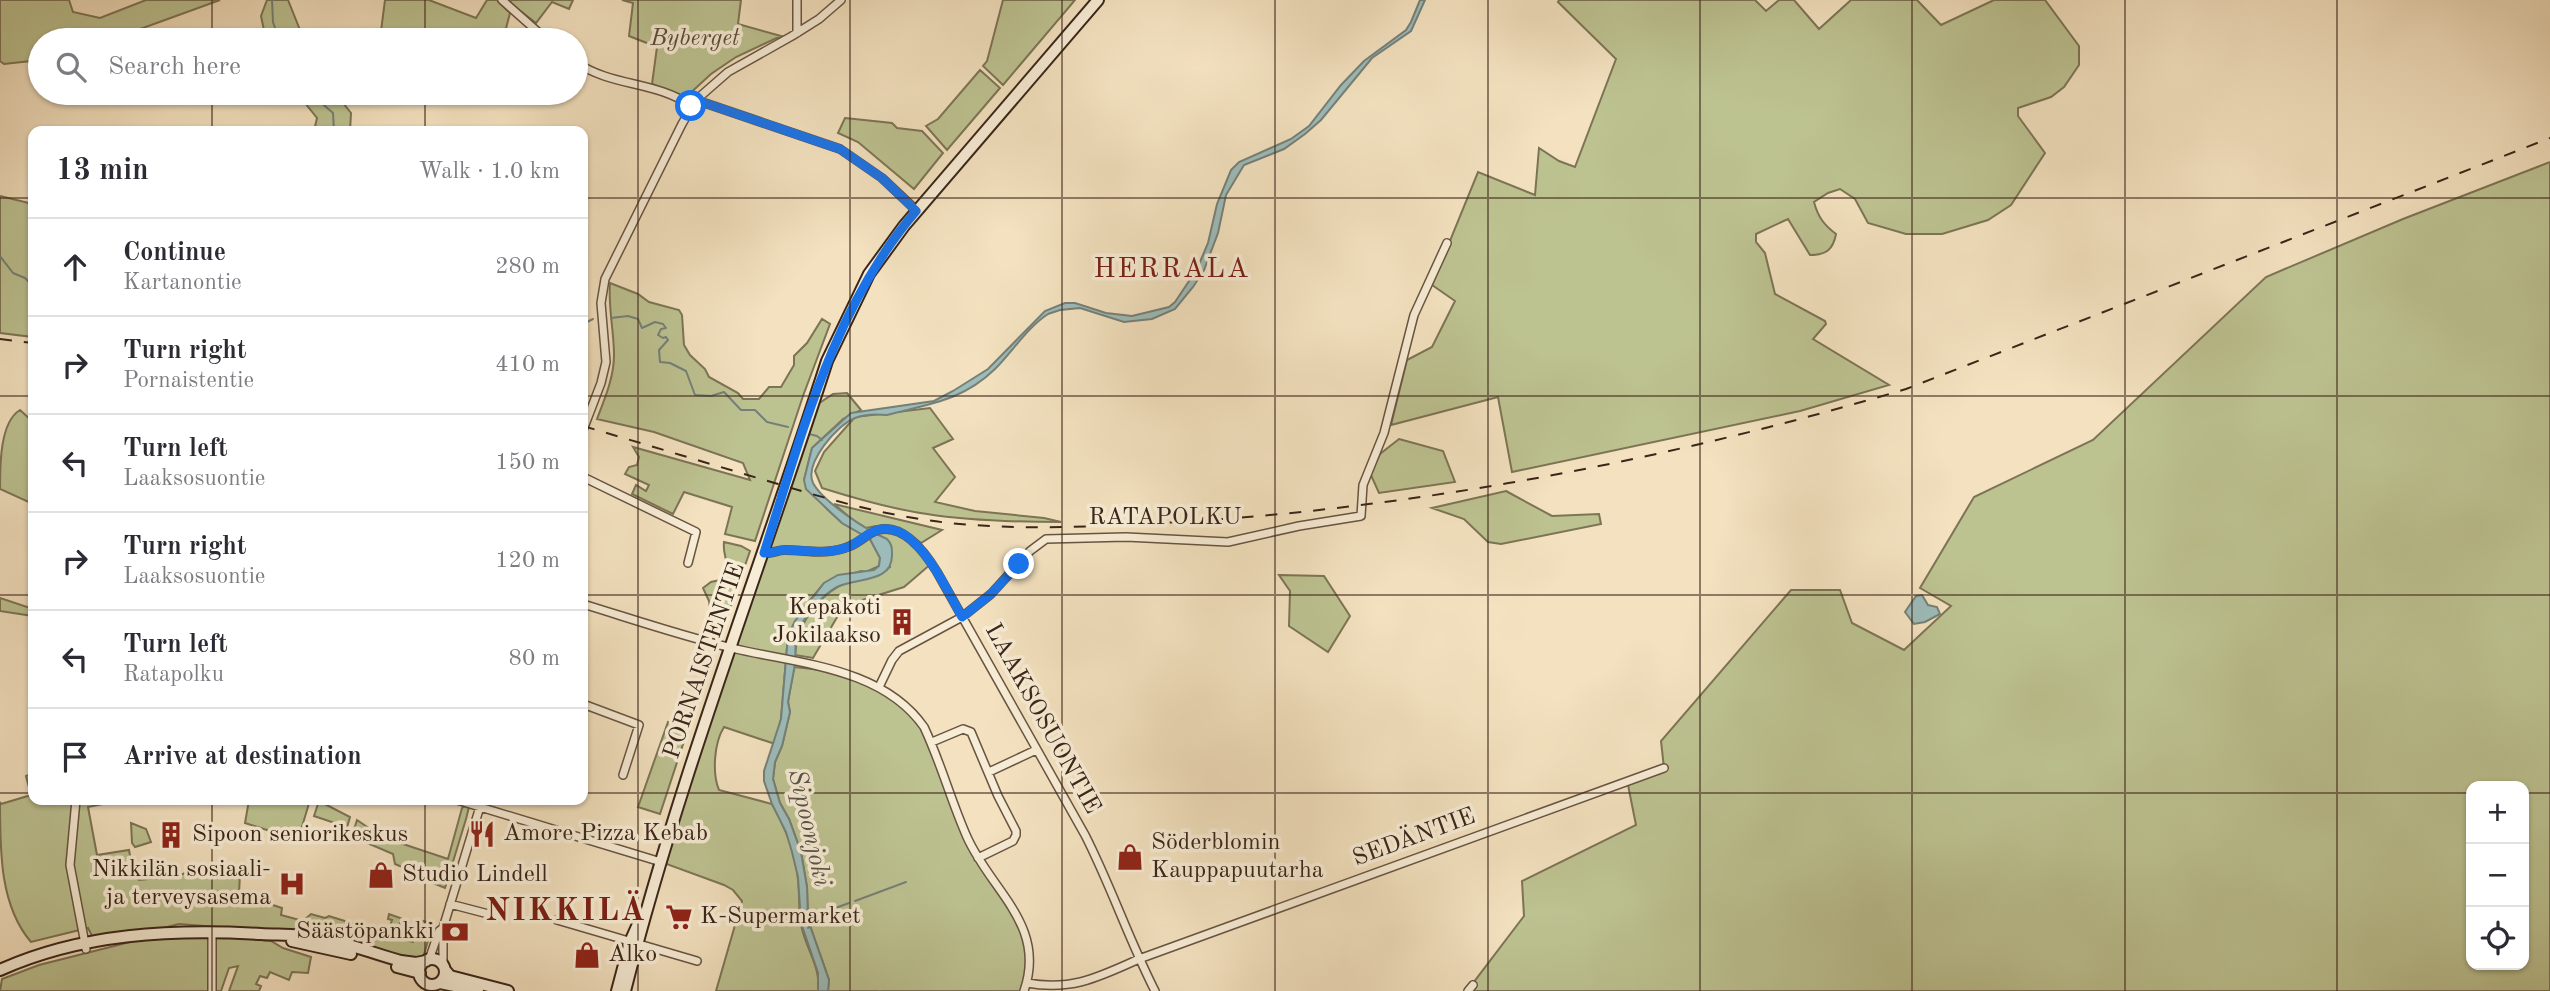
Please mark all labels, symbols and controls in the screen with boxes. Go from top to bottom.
park label: Byberget [649,27,740,51]
search box [28,28,588,105]
icon: search [52,48,90,86]
text: Search here [108,54,241,80]
route start [675,90,706,121]
text: 13 min [56,156,149,186]
text: Walk · 1.0 km [419,160,560,183]
text: Continue [123,240,226,266]
icon: ahead [56,248,94,286]
text: 280 m [495,255,560,278]
district label: HERRALA [1093,256,1251,284]
text: Kartanontie [123,271,242,294]
text: Turn right [123,338,246,364]
icon: right [56,346,94,384]
text: 410 m [495,353,560,376]
text: Pornaistentie [123,369,254,392]
text: Turn left [123,436,228,462]
icon: left [56,444,94,482]
text: 150 m [495,451,560,474]
text: Laaksosuontie [123,467,265,490]
street label: RATAPOLKU [1088,506,1242,530]
text: Turn right [123,534,246,560]
icon: right [56,542,94,580]
route end [1003,548,1034,579]
text: 120 m [495,549,560,572]
street label: PORNAISTENTIE [660,560,750,762]
text: Laaksosuontie [123,565,265,588]
place label: Kepakoti Jokilaakso [772,596,881,648]
building icon: Kepakoti Jokilaakso [887,607,917,637]
street label: LAAKSOSUONTIE [980,620,1104,818]
text: Turn left [123,632,228,658]
icon: left [56,640,94,678]
text: 80 m [509,647,560,670]
text: Ratapolku [123,663,224,686]
icon: arrive [56,738,94,776]
text: Arrive at destination [123,744,362,770]
water label: Sipoonjoki [783,767,835,890]
map controls [2466,781,2529,970]
button: + [2466,781,2529,844]
street label: SEDÄNTIE [1348,802,1479,871]
restaurant icon: Amore Pizza Kebab [467,819,497,849]
building icon: Sipoon seniorikeskus [156,820,186,850]
place label: Amore Pizza Kebab [503,822,708,846]
place label: Sipoon seniorikeskus [192,823,408,847]
place label: Söderblomin Kauppapuutarha [1151,831,1324,883]
shop icon: Söderblomin Kauppapuutarha [1115,842,1145,872]
button: − [2466,844,2529,907]
place label: Nikkilän sosiaali- ja terveysasema [92,858,271,910]
shop icon: Studio Lindell [366,860,396,890]
place label: Studio Lindell [402,863,548,887]
hospital icon: Nikkilän sosiaali- ja terveysasema [277,869,307,899]
district label: NIKKILÄ [485,890,647,928]
supermarket icon: K-Supermarket [664,902,694,932]
place label: K-Supermarket [700,905,861,929]
button: locate [2466,907,2529,970]
bank icon: Säästöpankki [440,917,470,947]
place label: Säästöpankki [296,920,434,944]
shop icon: Alko [572,940,602,970]
place label: Alko [608,943,657,967]

